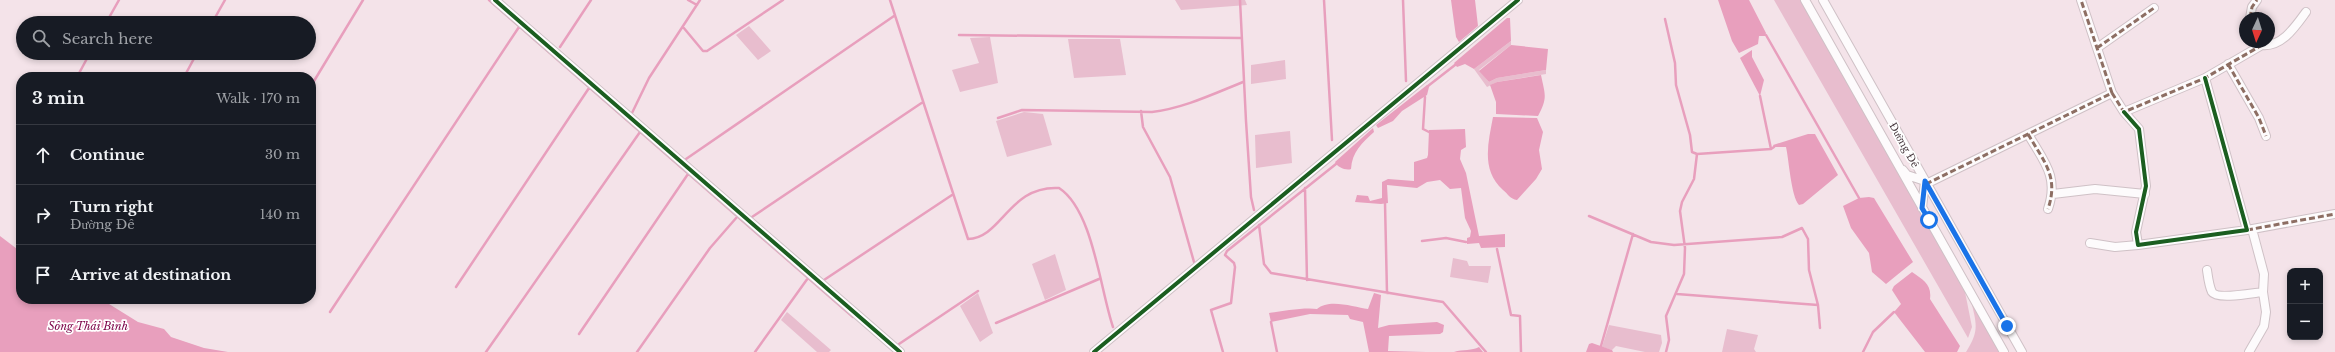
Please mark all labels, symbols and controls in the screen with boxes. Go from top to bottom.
north arrow [2239,12,2275,48]
search box [16,16,316,60]
icon: search [30,27,52,49]
text: Search here [62,29,153,48]
text: 3 min [32,88,85,109]
text: Walk · 170 m [216,90,300,107]
street label: Đường Đê [1886,120,1922,170]
icon: ahead [32,144,54,166]
text: Continue [70,145,145,164]
text: 30 m [265,146,300,163]
text: Turn right [70,197,153,216]
icon: right [32,204,54,226]
text: 140 m [260,206,300,223]
route start [1920,211,1938,229]
text: Đường Đê [70,216,135,233]
icon: arrive [32,264,54,286]
text: Arrive at destination [70,265,231,284]
map controls [2287,268,2323,340]
button: + [2287,268,2323,304]
button: − [2287,304,2323,340]
route end [1998,317,2016,335]
water label: Sông Thái Bình [48,319,128,333]

